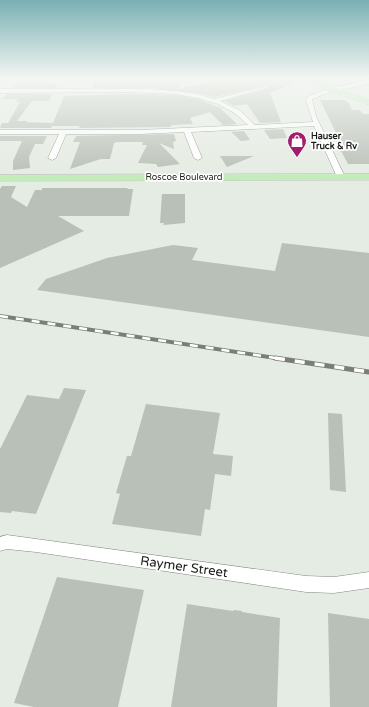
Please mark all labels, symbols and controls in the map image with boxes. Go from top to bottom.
shop icon: Hauser Truck & Rv [286,130,308,158]
place label: Hauser Truck & Rv [310,131,357,152]
street label: Roscoe Boulevard [145,172,223,183]
street label: Raymer Street [139,553,229,581]

